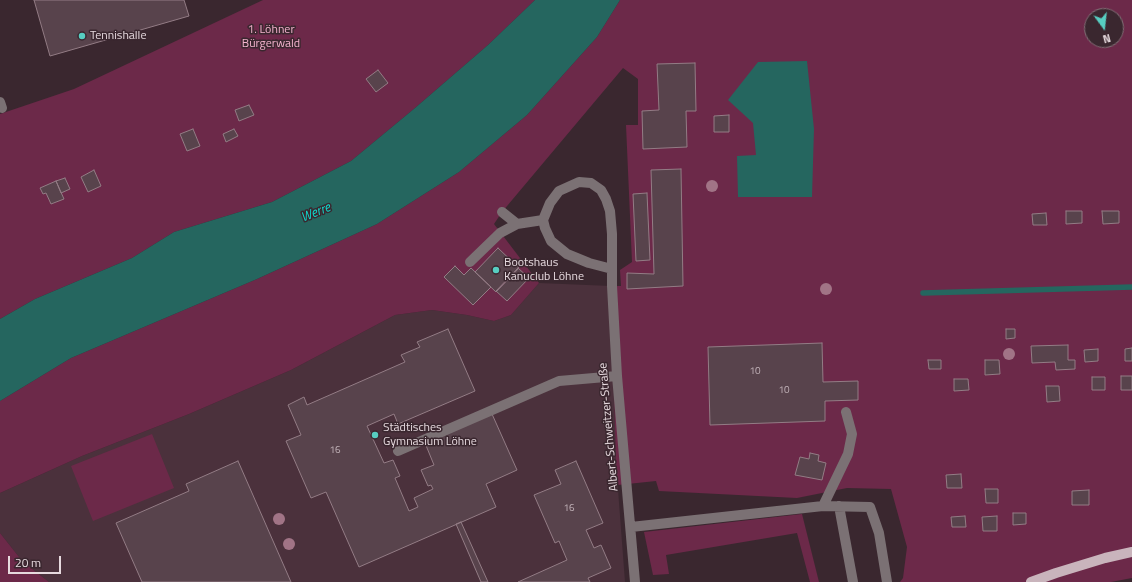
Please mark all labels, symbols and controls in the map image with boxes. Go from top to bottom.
north arrow [1084,8,1124,48]
park label: 1. Löhner Bürgerwald [242,23,300,51]
place label: Tennishalle [90,29,146,43]
text: N [1101,30,1113,47]
marker: Tennishalle [77,31,87,41]
water label: Werre [299,200,333,226]
place label: Bootshaus Kanuclub Löhne [504,256,584,284]
marker: Bootshaus Kanuclub Löhne [491,265,501,275]
street label: Albert-Schweitzer-Straße [596,362,622,492]
house number: 10 [749,366,761,378]
house number: 10 [778,385,790,397]
place label: Städtisches Gymnasium Löhne [383,421,477,449]
marker: Städtisches Gymnasium Löhne [370,430,380,440]
house number: 16 [329,445,341,457]
house number: 16 [563,503,575,515]
scale bar [10,548,63,574]
text: 20 m [15,553,41,572]

